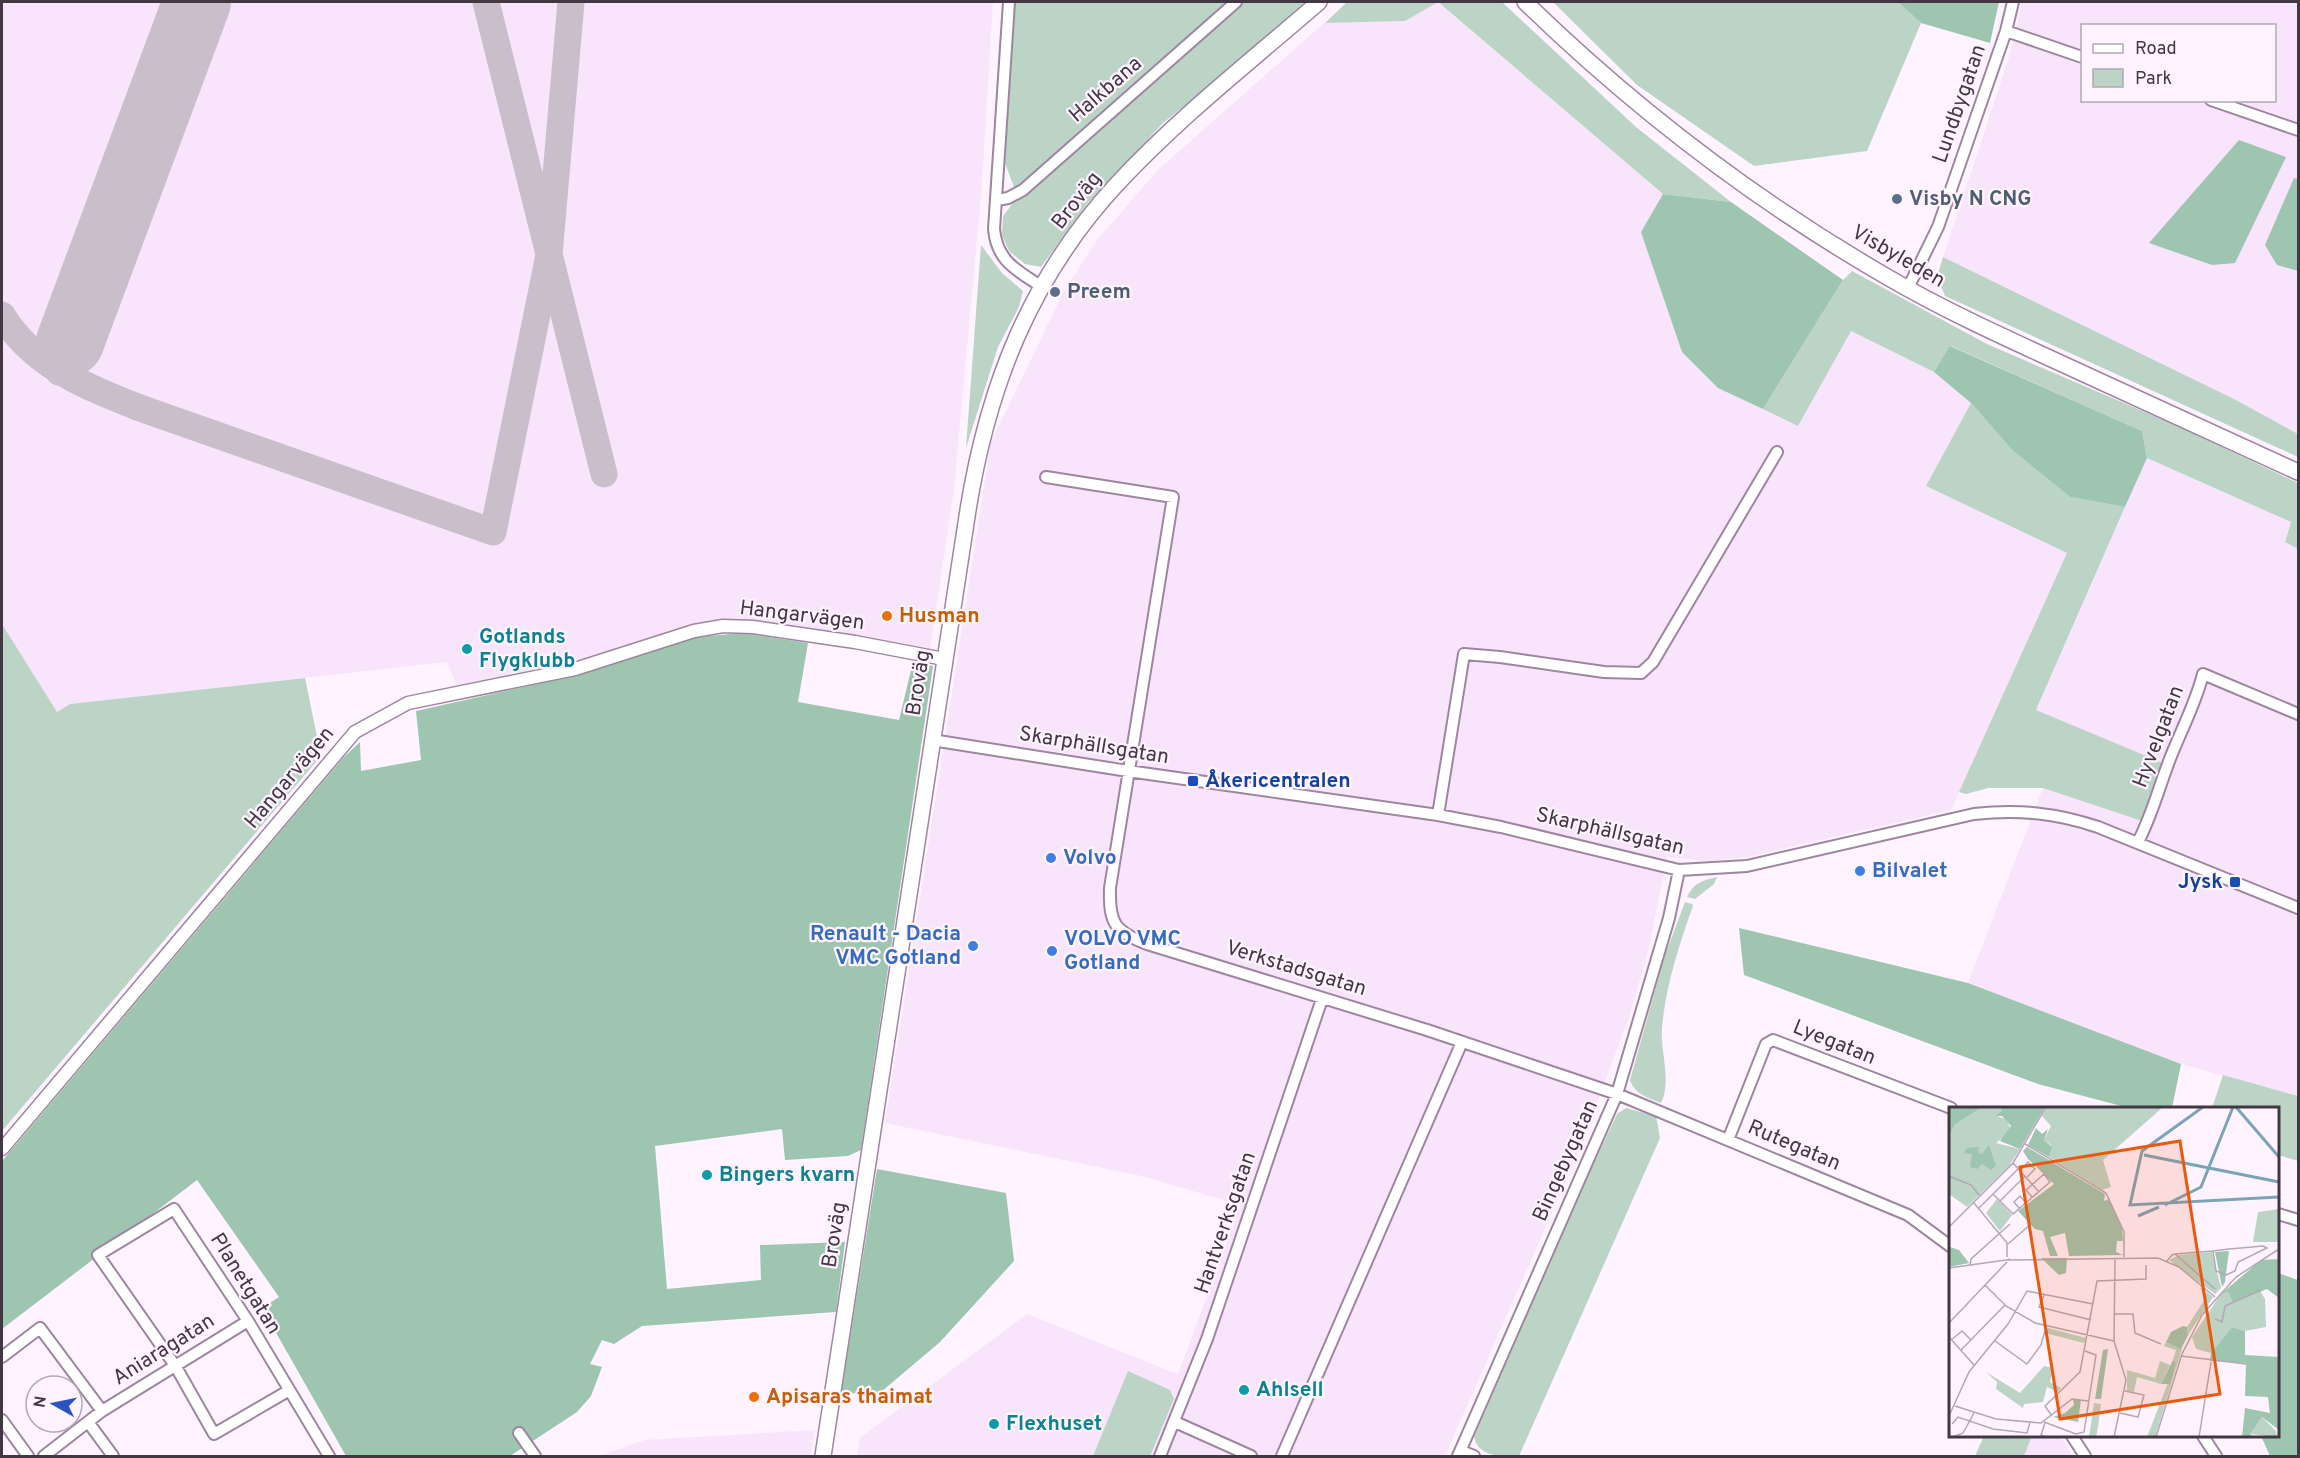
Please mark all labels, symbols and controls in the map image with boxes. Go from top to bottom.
legend [2081,24,2276,102]
text: Road [2135,38,2177,61]
street label: Lundbygatan [1927,41,1993,167]
street label: Halkbana [1064,51,1148,129]
text: Park [2135,68,2172,91]
street label: Broväg [1046,167,1108,235]
place label: Visby N CNG [1909,186,2032,213]
marker: Visby N CNG [1890,192,1904,206]
street label: Visbyleden [1846,219,1950,295]
place label: Preem [1067,279,1131,306]
marker: Preem [1048,285,1062,299]
street label: Hangarvägen [738,595,866,637]
place label: Husman [899,603,980,630]
marker: Husman [880,609,894,623]
place label: Gotlands Flygklubb [479,624,575,675]
marker: Gotlands Flygklubb [460,642,474,656]
street label: Broväg [900,648,938,718]
street label: Hyvelgatan [2127,682,2191,792]
street label: Hangarvägen [239,721,341,835]
street label: Skarphällsgatan [1017,721,1171,771]
place label: Åkericentralen [1205,768,1351,795]
marker: Åkericentralen [1186,774,1200,788]
street label: Skarphällsgatan [1533,802,1687,862]
place label: Volvo [1063,845,1117,872]
marker: Volvo [1044,851,1058,865]
place label: Bilvalet [1872,858,1947,885]
marker: Bilvalet [1853,864,1867,878]
place label: Jysk [2178,869,2223,896]
marker: Jysk [2228,875,2242,889]
place label: Renault - Dacia VMC Gotland [810,921,961,972]
place label: VOLVO VMC Gotland [1064,926,1181,977]
street label: Verkstadsgatan [1222,935,1370,1003]
marker: Renault - Dacia VMC Gotland [966,939,980,953]
marker: VOLVO VMC Gotland [1045,944,1059,958]
street label: Lyegatan [1789,1014,1879,1072]
street label: Bingebygatan [1527,1096,1605,1226]
inset map [1949,1107,2279,1437]
street label: Rutegatan [1743,1114,1845,1178]
street label: Hantverksgatan [1189,1148,1263,1298]
place label: Bingers kvarn [719,1162,855,1189]
marker: Bingers kvarn [700,1168,714,1182]
street label: Broväg [816,1200,854,1270]
street label: Planetgatan [203,1228,287,1340]
street label: Aniaragatan [108,1308,220,1392]
north arrow [24,1374,84,1434]
place label: Ahlsell [1256,1377,1324,1404]
marker: Ahlsell [1237,1383,1251,1397]
place label: Apisaras thaimat [766,1384,933,1411]
marker: Apisaras thaimat [747,1390,761,1404]
text: N [30,1395,52,1409]
place label: Flexhuset [1006,1411,1102,1438]
marker: Flexhuset [987,1417,1001,1431]

